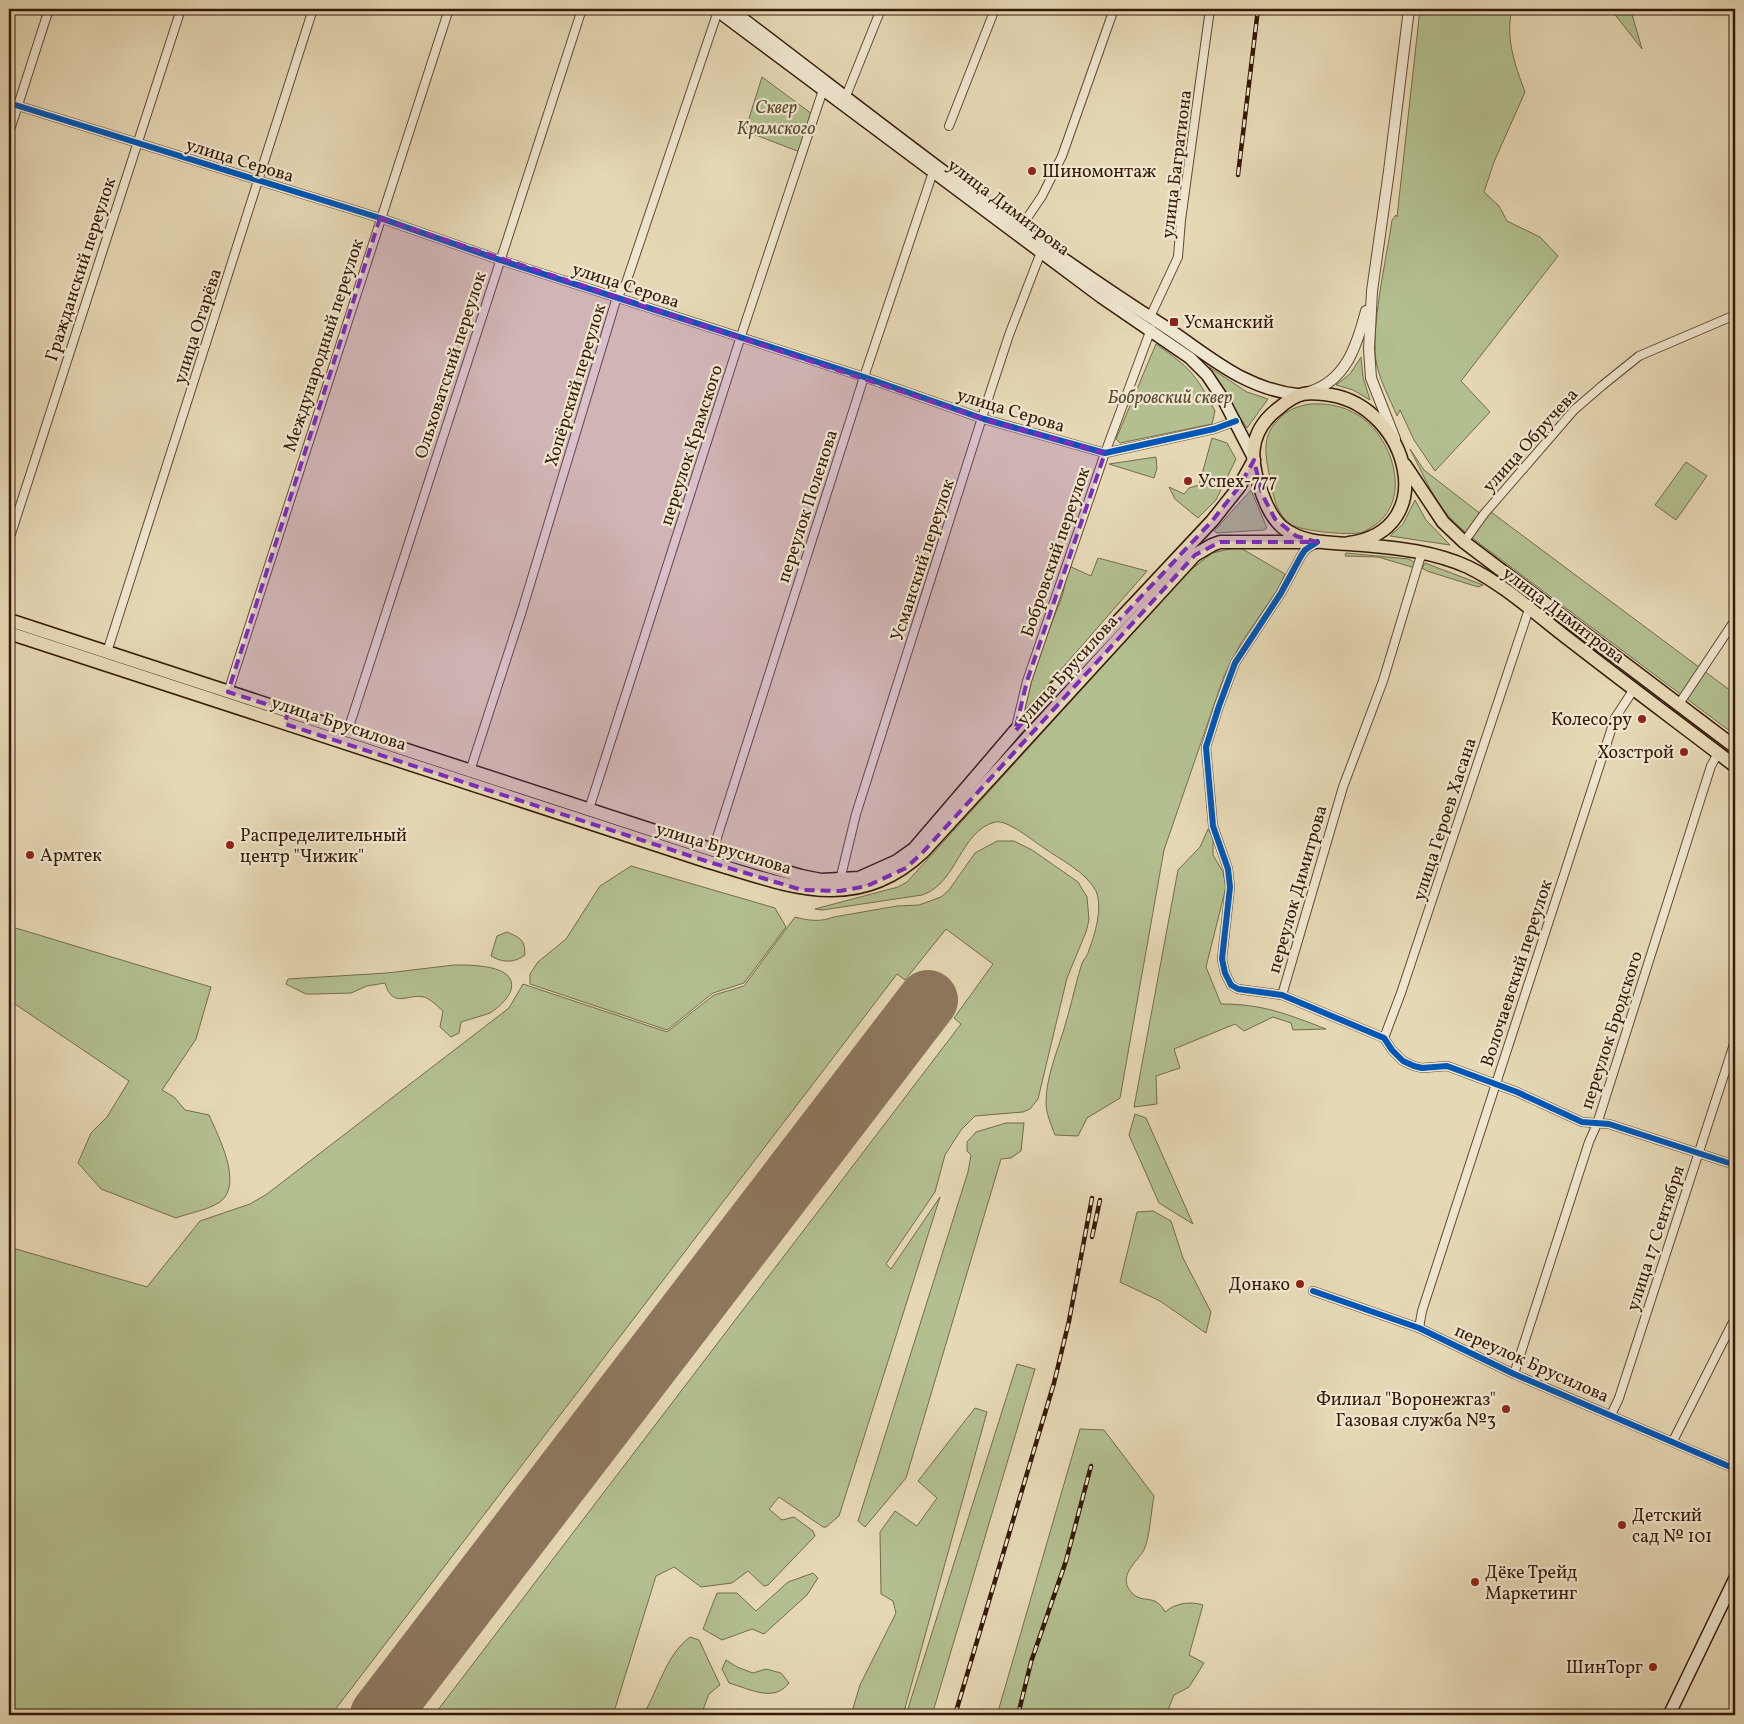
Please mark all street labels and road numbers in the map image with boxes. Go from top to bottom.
street label: улица Багратиона [1156,88,1199,240]
street label: улица Серова [182,133,297,190]
street label: улица Димитрова [942,154,1075,263]
street label: Гражданский переулок [40,174,123,365]
street label: Международный переулок [278,235,371,455]
street label: улица Серова [568,257,683,316]
street label: улица Огарёва [168,265,229,387]
street label: Ольховатский переулок [409,268,494,462]
street label: Хопёрский переулок [540,301,613,470]
street label: переулок Крамского [655,362,730,529]
street label: улица Серова [953,383,1068,440]
street label: улица Обручева [1477,383,1585,499]
street label: переулок Поленова [772,427,845,586]
street label: Бобровский переулок [1016,464,1097,641]
street label: Усманский переулок [885,476,962,645]
street label: улица Димитрова [1497,562,1630,671]
street label: улица Брусилова [1012,610,1125,732]
street label: улица Брусилова [268,691,409,758]
street label: улица Героев Хасана [1407,735,1484,904]
street label: переулок Димитрова [1262,802,1334,976]
street label: улица Брусилова [652,817,795,882]
street label: Волочаевский переулок [1475,876,1560,1070]
street label: переулок Бродского [1575,948,1650,1113]
street label: улица 17 Сентября [1621,1162,1692,1314]
street label: переулок Брусилова [1450,1319,1613,1410]

